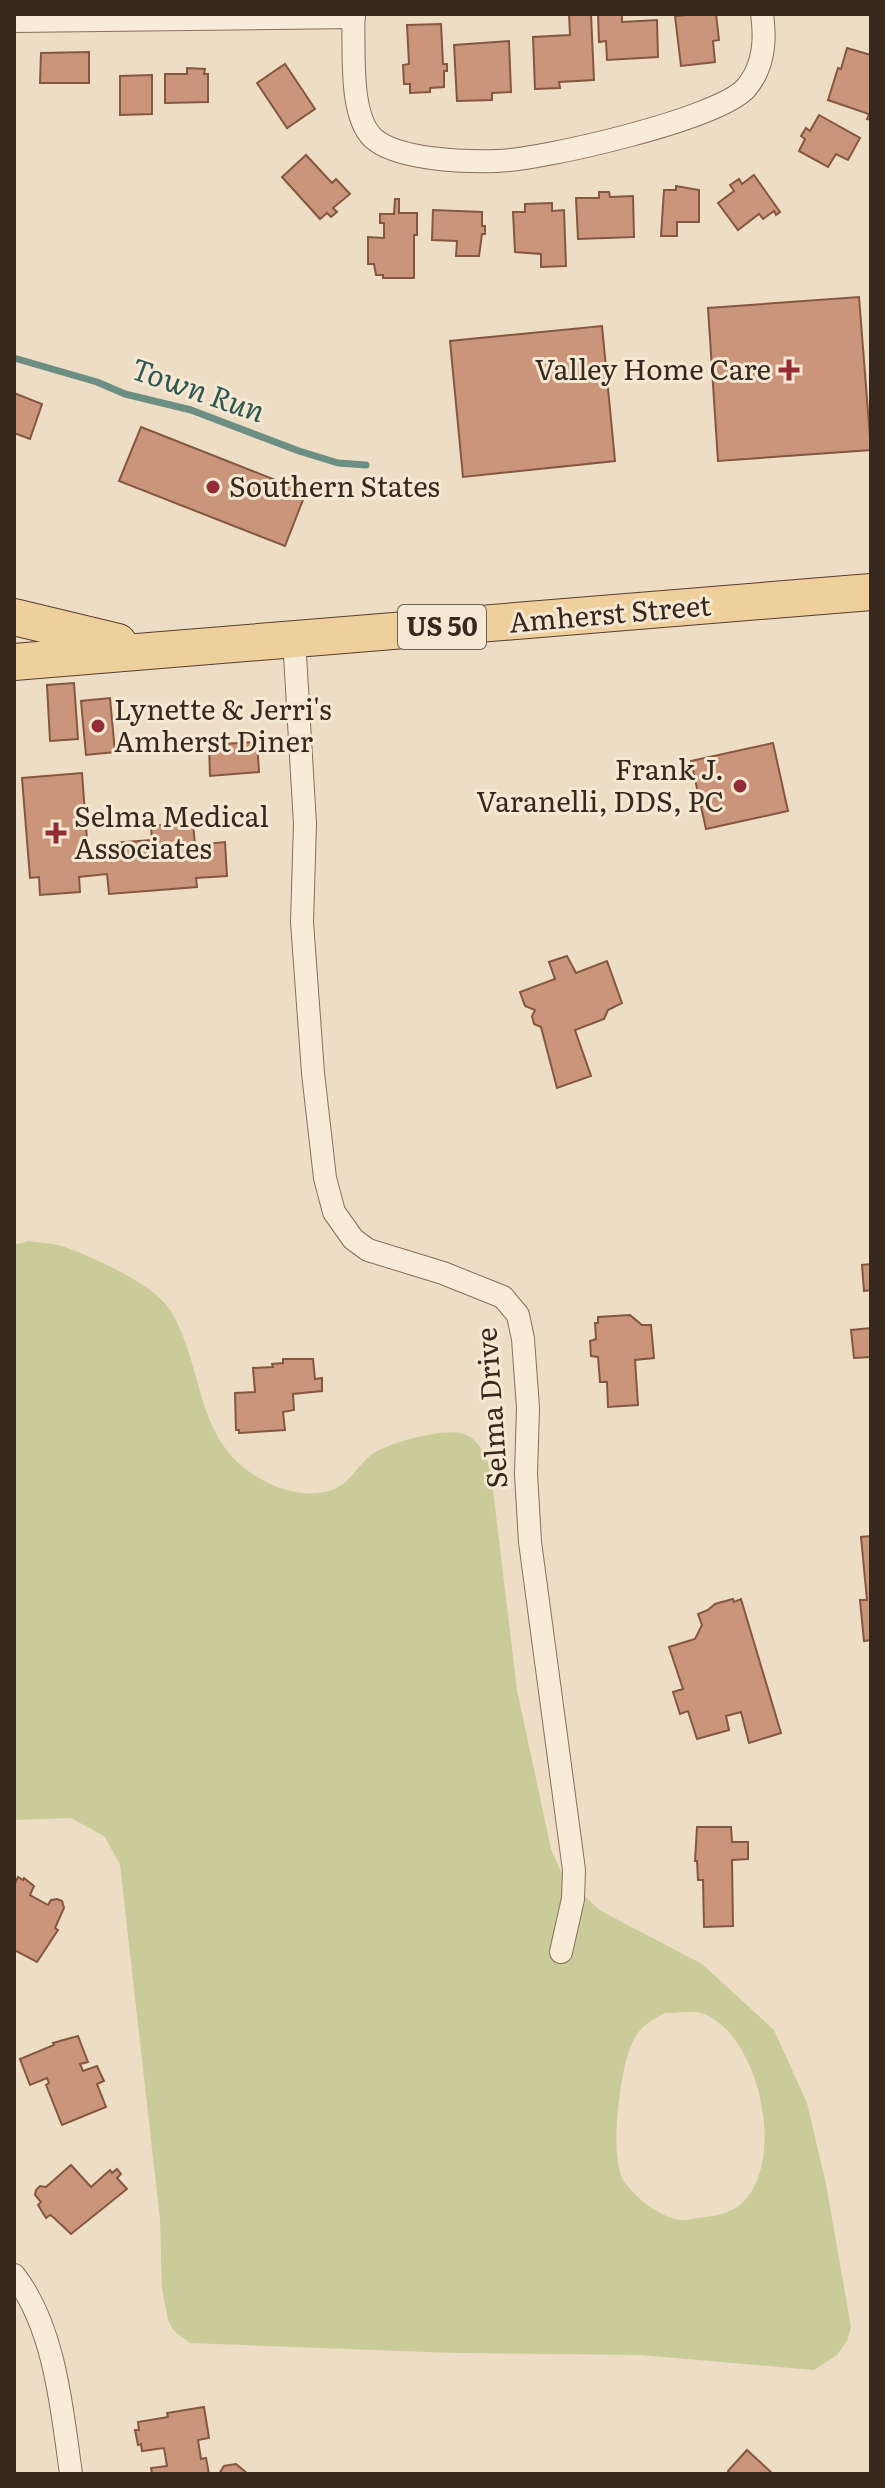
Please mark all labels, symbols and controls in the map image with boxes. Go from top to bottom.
water label: Town Run [127,345,271,431]
place label: Valley Home Care [535,347,771,389]
marker: Valley Home Care [778,359,800,381]
place label: Southern States [229,464,440,506]
marker: Southern States [204,478,222,496]
street label: Amherst Street [507,582,713,642]
road number: US 50 [398,605,486,649]
place label: Lynette & Jerri's Amherst Diner [114,687,332,761]
marker: Lynette & Jerri's Amherst Diner [89,717,107,735]
place label: Frank J. Varanelli, DDS, PC [476,747,724,821]
marker: Frank J. Varanelli, DDS, PC [731,777,749,795]
place label: Selma Medical Associates [74,794,269,868]
marker: Selma Medical Associates [45,822,67,844]
street label: Selma Drive [463,1326,517,1490]

